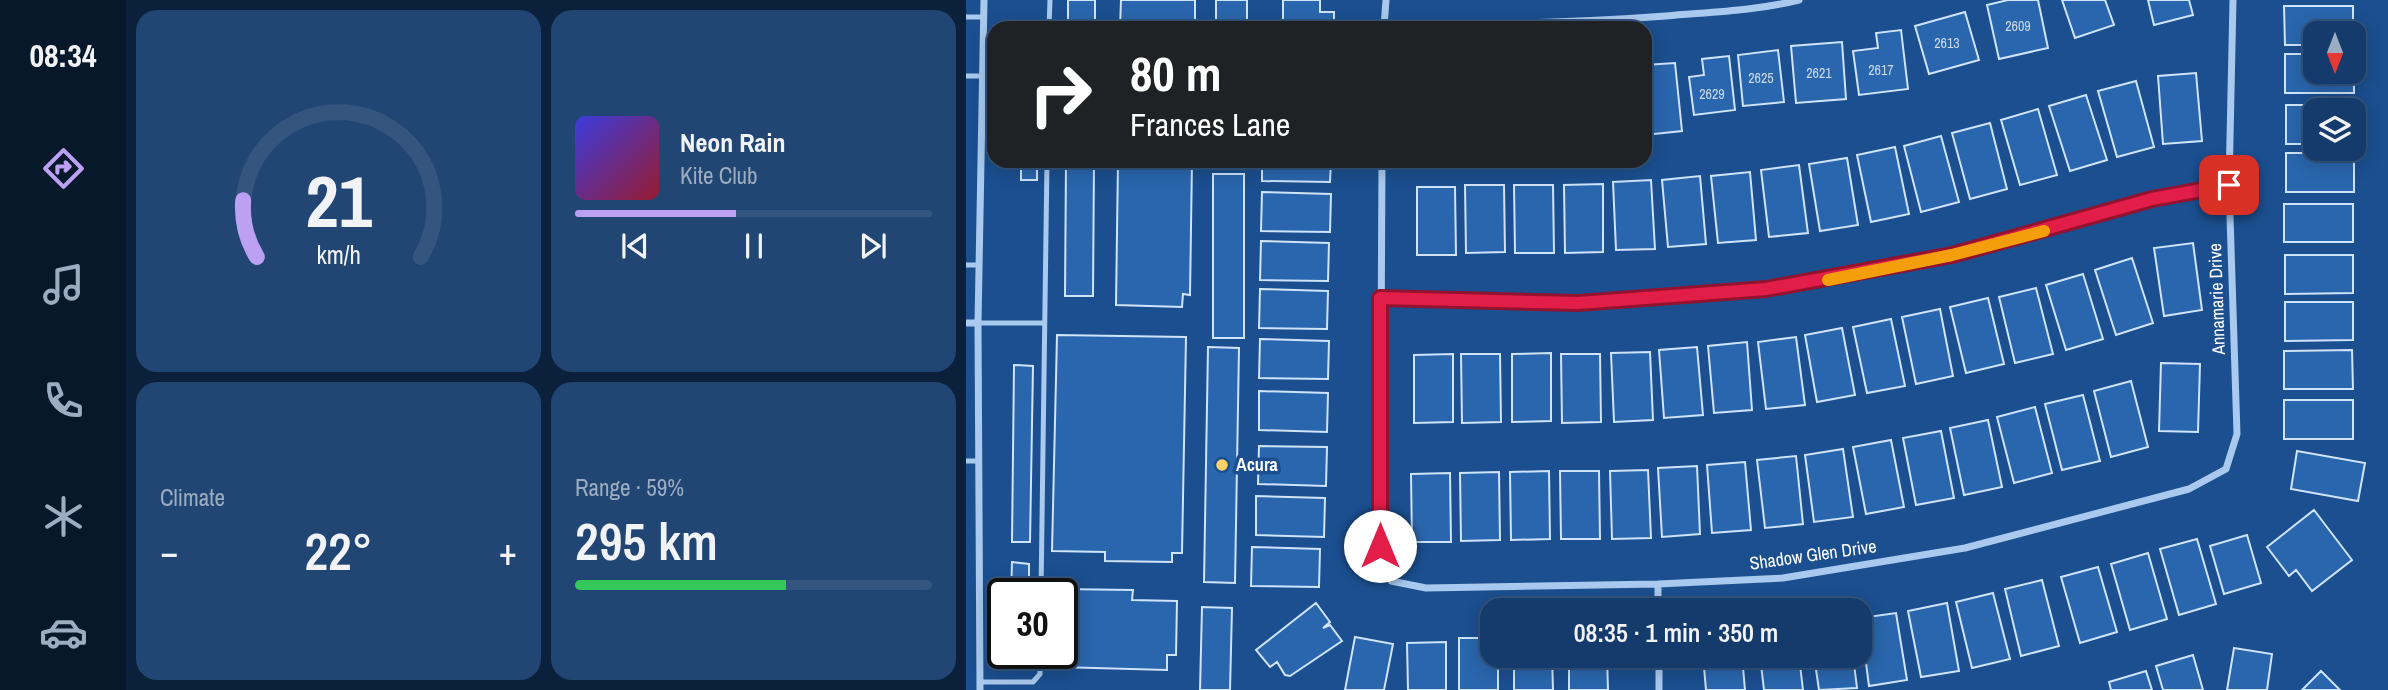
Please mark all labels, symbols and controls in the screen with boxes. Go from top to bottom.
house number: 2609 [2005,17,2031,35]
north arrow [2303,21,2366,84]
map controls [2303,21,2366,161]
text: 08:34 [29,34,97,77]
house number: 2613 [1934,34,1960,52]
text: 80 m [1130,40,1222,106]
icon: right [1015,49,1106,140]
house number: 2617 [1868,61,1894,79]
house number: 2621 [1806,64,1832,82]
house number: 2625 [1748,69,1774,87]
house number: 2629 [1699,85,1725,103]
button: layers [2303,98,2366,161]
text: Frances Lane [1130,103,1290,146]
text: Neon Rain [680,125,785,160]
icon: directions [39,144,88,193]
text: 21 [305,152,372,250]
pin [2199,155,2259,215]
text: Kite Club [680,160,758,191]
icon: arrive [2210,166,2248,204]
icon: previous [616,227,654,265]
icon: pause [735,227,773,265]
icon: next [854,227,892,265]
text: km/h [316,238,361,272]
street label: Annamarie Drive [2202,243,2231,356]
icon: music [39,260,88,309]
icon: phone [39,376,88,425]
place label: Acura [1236,452,1279,477]
marker: Acura [1214,457,1230,473]
text: Range · 59% [575,472,684,503]
text: Climate [160,482,225,513]
icon: climate [39,492,88,541]
text: 295 km [575,506,718,576]
position arrow [1343,509,1417,583]
text: 22° [304,516,373,586]
text: − [160,526,178,577]
text: + [499,526,517,577]
street label: Shadow Glen Drive [1748,533,1878,576]
speed limit sign: 30 [987,578,1078,669]
icon: car [39,608,88,657]
text: 08:35 · 1 min · 350 m [1574,615,1778,650]

